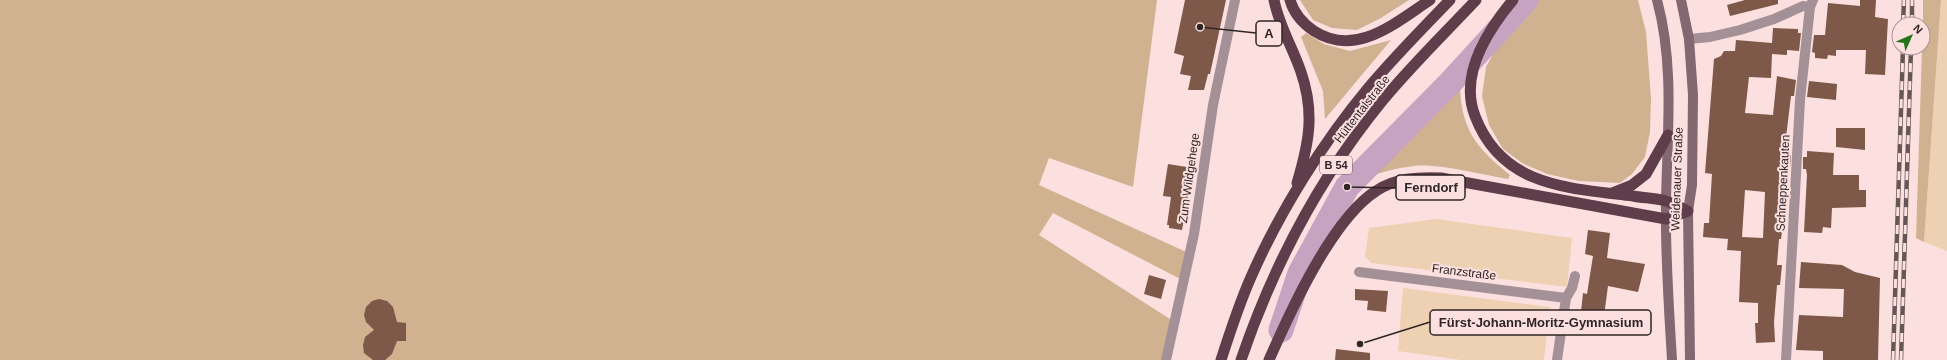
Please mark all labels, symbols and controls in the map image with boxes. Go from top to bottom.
north arrow [1891,16,1931,56]
callout: A [1256,21,1282,46]
text: N [1911,22,1925,36]
text: A [1264,26,1274,41]
street label: Hüttentalstraße [1331,72,1393,146]
street label: Weidenauer Straße [1668,127,1686,231]
street label: Zum Wildgehege [1176,132,1202,224]
street label: Schneppenkauten [1773,134,1793,232]
road number: B 54 [1320,156,1352,174]
callout: Ferndorf [1396,175,1465,200]
text: Ferndorf [1404,180,1458,195]
street label: Franzstraße [1431,261,1497,283]
callout: Fürst-Johann-Moritz-Gymnasium [1430,310,1651,335]
text: Fürst-Johann-Moritz-Gymnasium [1439,315,1643,330]

